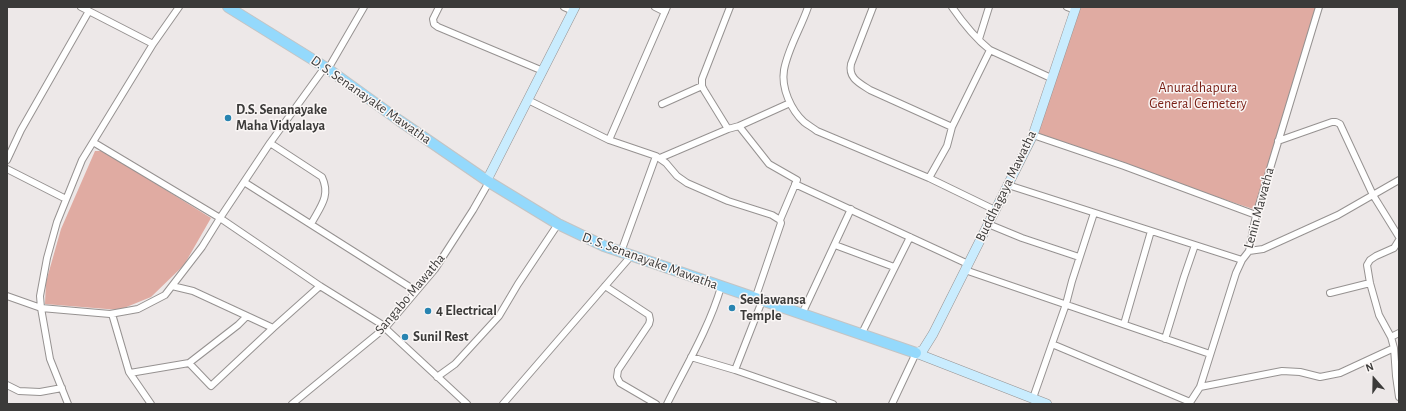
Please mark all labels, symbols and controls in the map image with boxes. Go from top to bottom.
street label: D. S. Senanayake Mawatha [307,52,435,148]
park label: Anuradhapura General Cemetery [1149,80,1247,112]
place label: D.S. Senanayake Maha Vidyalaya [236,102,327,134]
marker: D.S. Senanayake Maha Vidyalaya [223,113,233,123]
street label: Buddhagaya Mawatha [972,128,1040,244]
street label: Lenin Mawatha [1240,166,1278,250]
street label: D. S. Senanayake Mawatha [580,229,720,293]
street label: Sangabo Mawatha [371,250,449,338]
place label: Seelawansa Temple [740,292,806,324]
place label: 4 Electrical [436,303,497,319]
marker: Seelawansa Temple [727,303,737,313]
marker: 4 Electrical [423,306,433,316]
place label: Sunil Rest [413,329,469,345]
marker: Sunil Rest [400,332,410,342]
north arrow [1354,359,1394,399]
text: N [1364,361,1375,374]

